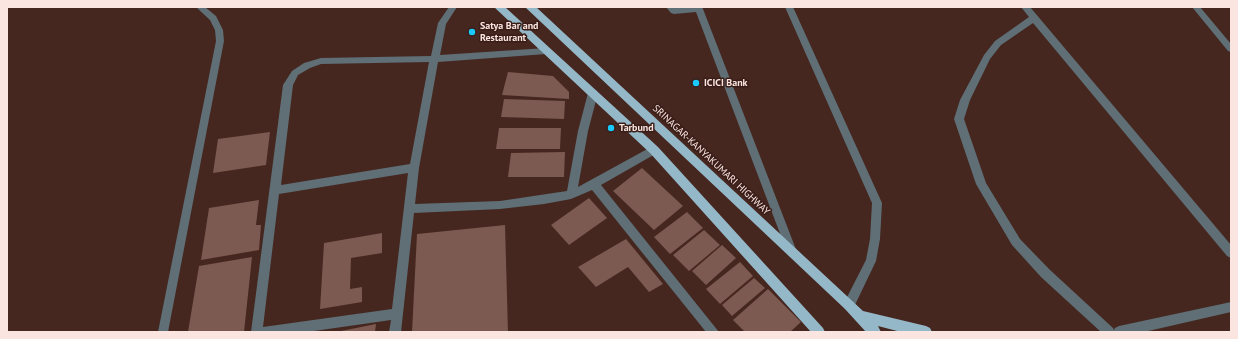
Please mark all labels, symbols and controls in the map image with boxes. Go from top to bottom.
place label: Satya Bar and Restaurant [480,20,538,44]
marker: Satya Bar and Restaurant [467,27,477,37]
place label: ICICI Bank [704,77,747,89]
marker: ICICI Bank [691,78,701,88]
street label: SRINAGAR-KANYAKUMARI HIGHWAY [650,102,772,218]
place label: Tarbund [619,122,654,134]
marker: Tarbund [606,123,616,133]

